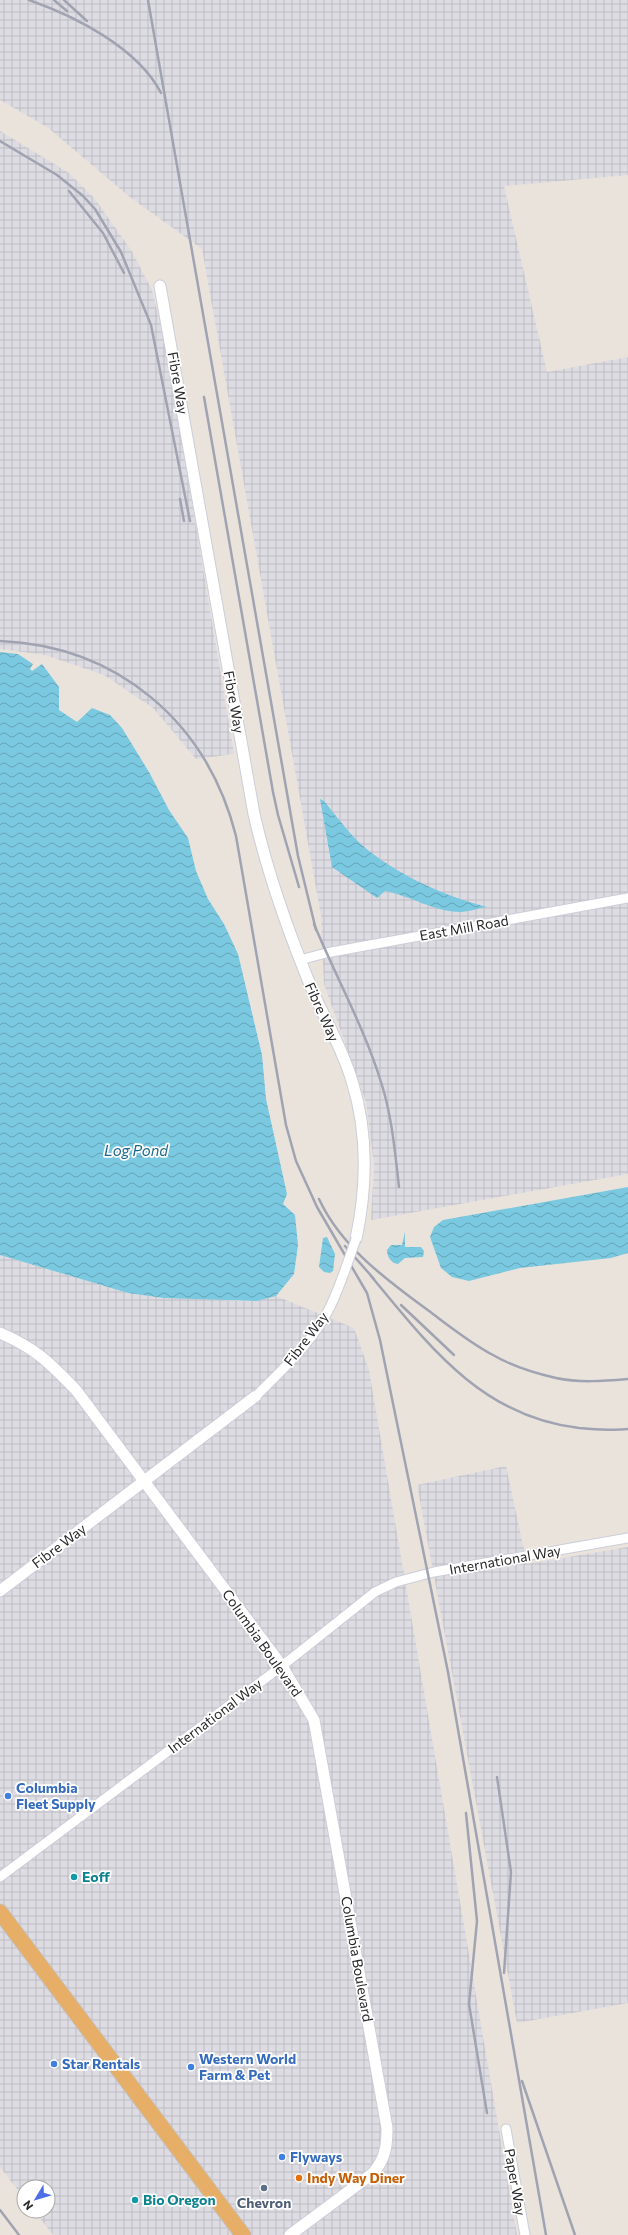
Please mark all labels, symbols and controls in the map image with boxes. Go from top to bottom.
street label: Fibre Way [165,350,192,416]
street label: Fibre Way [221,669,248,735]
street label: East Mill Road [418,911,510,944]
street label: Fibre Way [302,979,343,1044]
water label: Log Pond [104,1141,169,1159]
street label: Fibre Way [280,1308,331,1369]
street label: Fibre Way [28,1520,89,1571]
street label: International Way [448,1541,562,1578]
street label: Columbia Boulevard [219,1586,306,1700]
street label: International Way [164,1675,265,1756]
place label: Columbia Fleet Supply [16,1779,96,1812]
marker: Columbia Fleet Supply [3,1791,13,1801]
place label: Eoff [82,1868,111,1885]
marker: Eoff [69,1872,79,1882]
street label: Columbia Boulevard [338,1895,377,2023]
place label: Western World Farm & Pet [199,2050,296,2083]
place label: Star Rentals [62,2055,141,2072]
marker: Star Rentals [49,2059,59,2069]
marker: Western World Farm & Pet [186,2062,196,2072]
street label: Paper Way [501,2147,530,2217]
place label: Flyways [290,2148,343,2165]
marker: Flyways [277,2152,287,2162]
place label: Indy Way Diner [307,2169,405,2186]
marker: Indy Way Diner [294,2173,304,2183]
north arrow [16,2179,56,2219]
marker: Chevron [259,2183,269,2193]
place label: Bio Oregon [143,2191,216,2208]
place label: Chevron [237,2194,291,2211]
marker: Bio Oregon [130,2195,140,2205]
text: N [20,2198,35,2213]

